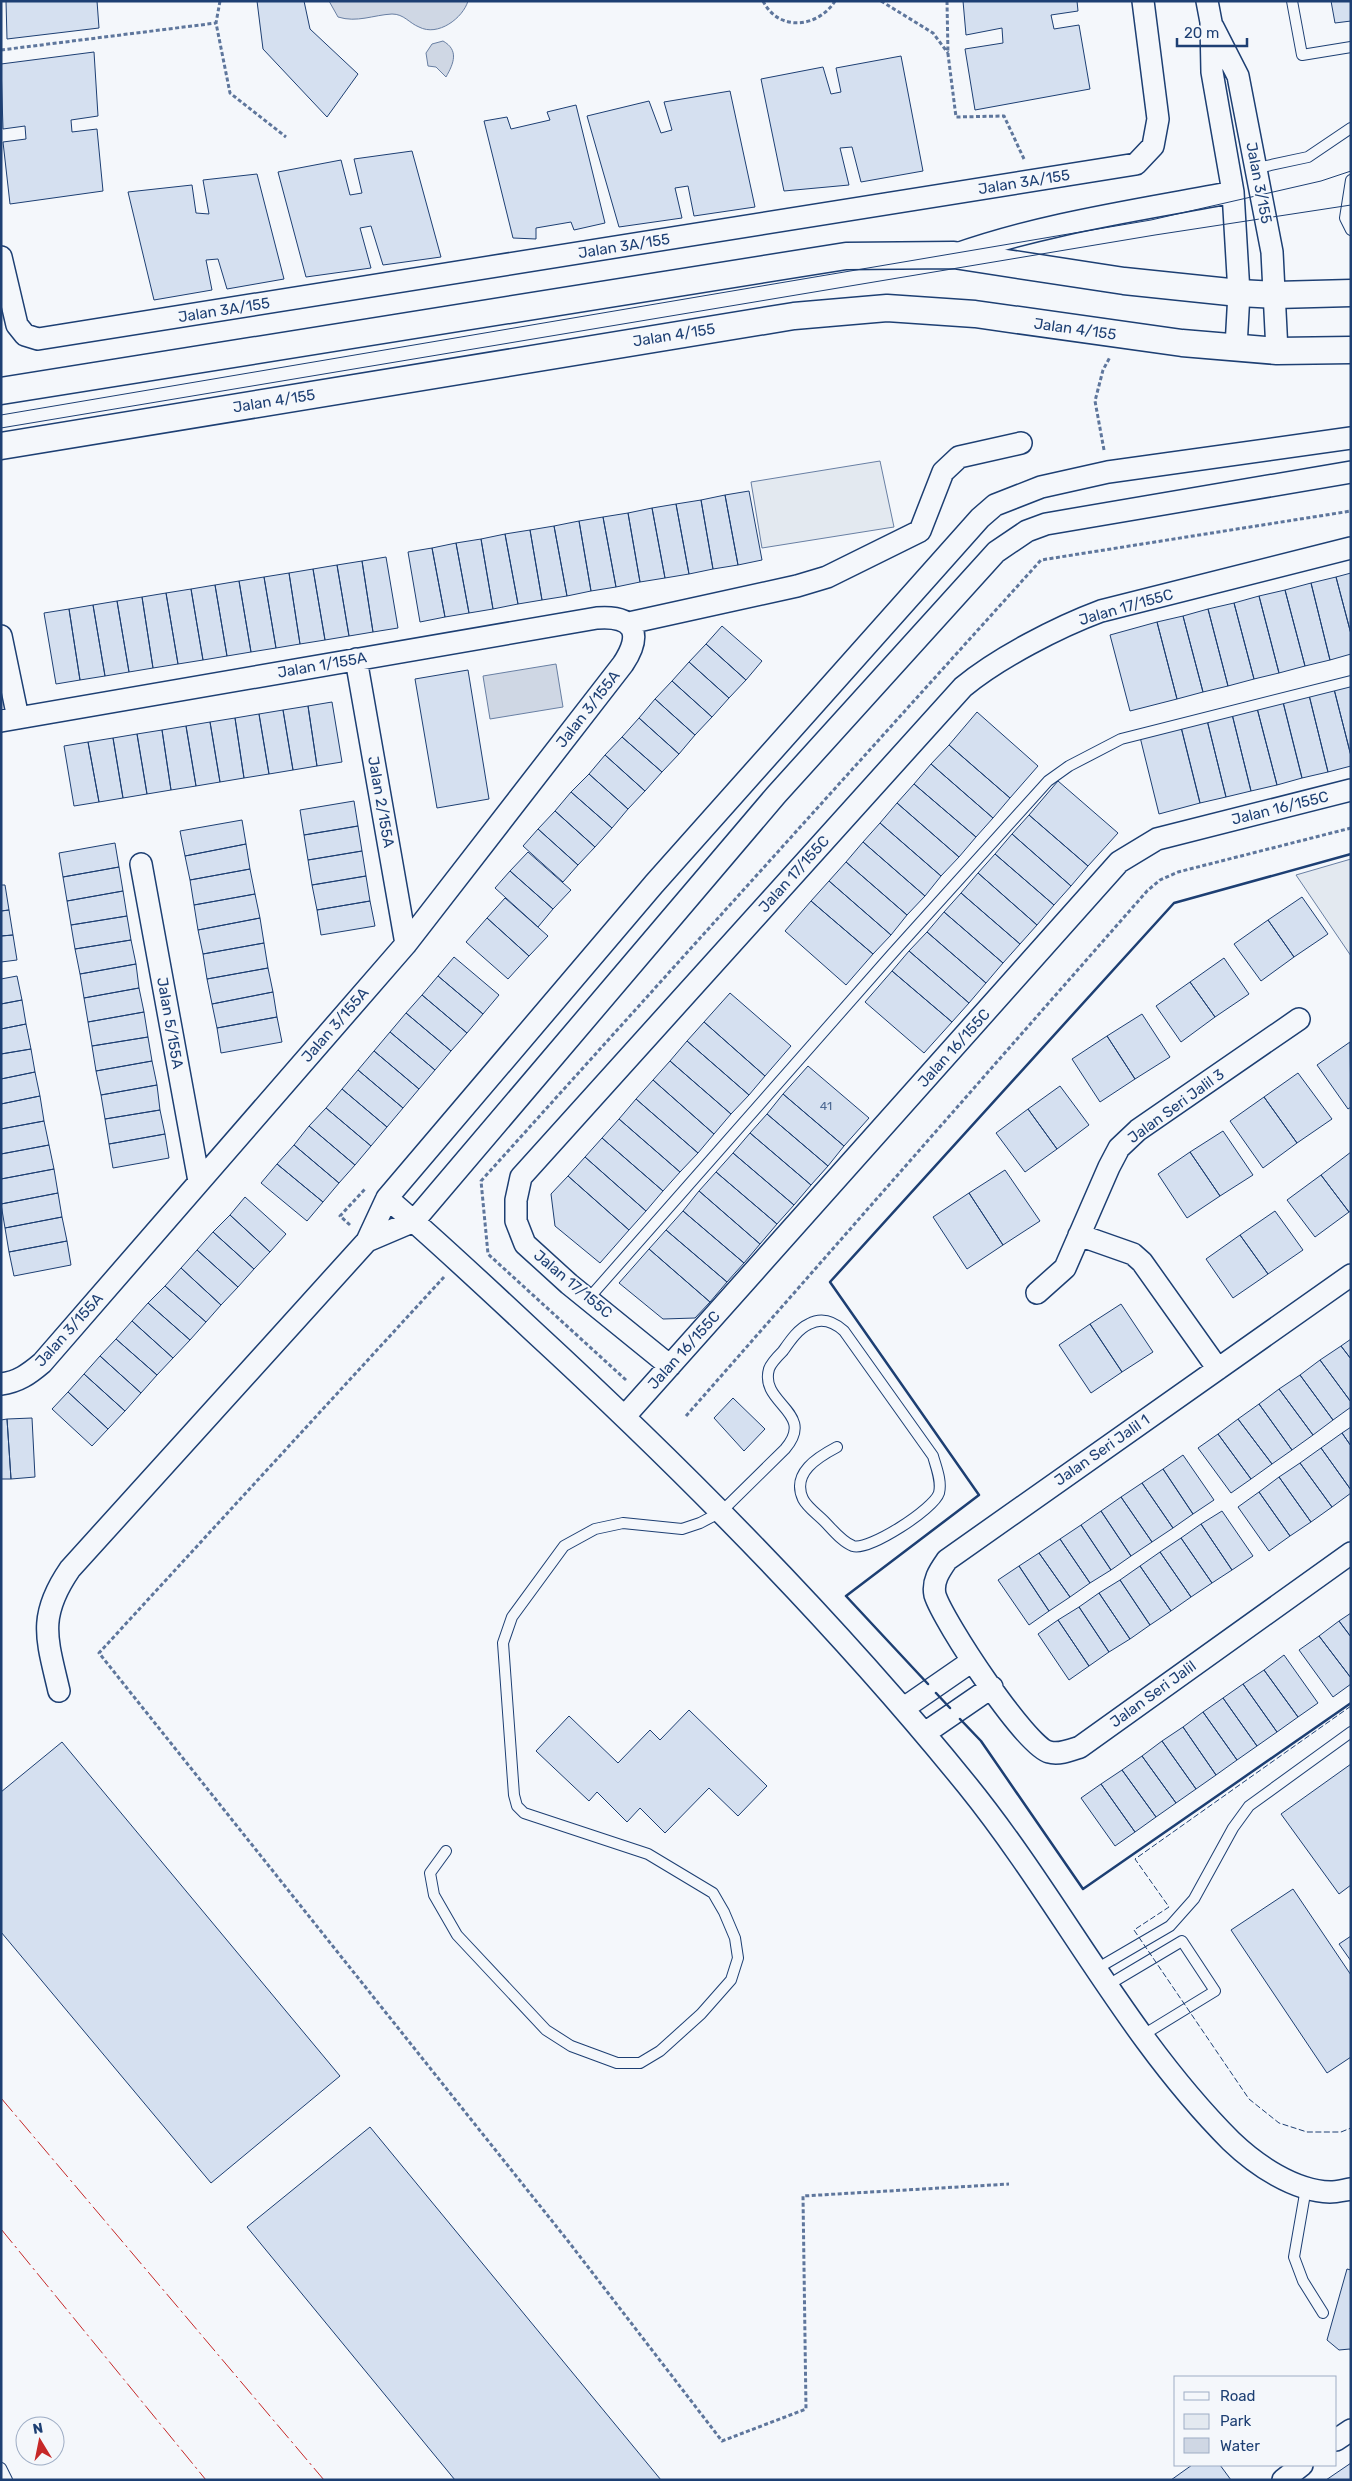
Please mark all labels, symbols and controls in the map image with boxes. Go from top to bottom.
scale bar [1177,15,1247,47]
text: 20 m [1184,24,1219,42]
street label: Jalan 3/155 [1242,141,1276,225]
street label: Jalan 3A/155 [977,166,1071,198]
street label: Jalan 3A/155 [577,230,671,262]
street label: Jalan 3A/155 [177,294,271,326]
street label: Jalan 4/155 [1033,314,1117,344]
street label: Jalan 4/155 [632,320,717,350]
street label: Jalan 4/155 [232,386,317,416]
street label: Jalan 17/155C [1077,585,1175,629]
street label: Jalan 1/155A [276,648,368,682]
street label: Jalan 3/155A [552,667,624,751]
street label: Jalan 2/155A [364,755,398,849]
street label: Jalan 16/155C [1230,787,1330,829]
street label: Jalan 17/155C [755,832,833,916]
street label: Jalan 5/155A [153,976,187,1070]
street label: Jalan 3/155A [298,984,372,1066]
street label: Jalan 16/155C [914,1005,994,1091]
street label: Jalan Seri Jalil 3 [1124,1065,1228,1147]
house number: 41 [820,1099,832,1113]
street label: Jalan 17/155C [530,1246,616,1322]
street label: Jalan 3/155A [31,1289,107,1371]
street label: Jalan 16/155C [644,1307,724,1393]
street label: Jalan Seri Jalil 1 [1051,1411,1153,1489]
street label: Jalan Seri Jalil [1107,1657,1199,1731]
legend [1174,2376,1337,2466]
text: Road [1220,2387,1256,2405]
text: Park [1220,2412,1251,2430]
north arrow [15,2416,65,2466]
text: N [31,2419,44,2438]
text: Water [1220,2437,1260,2455]

